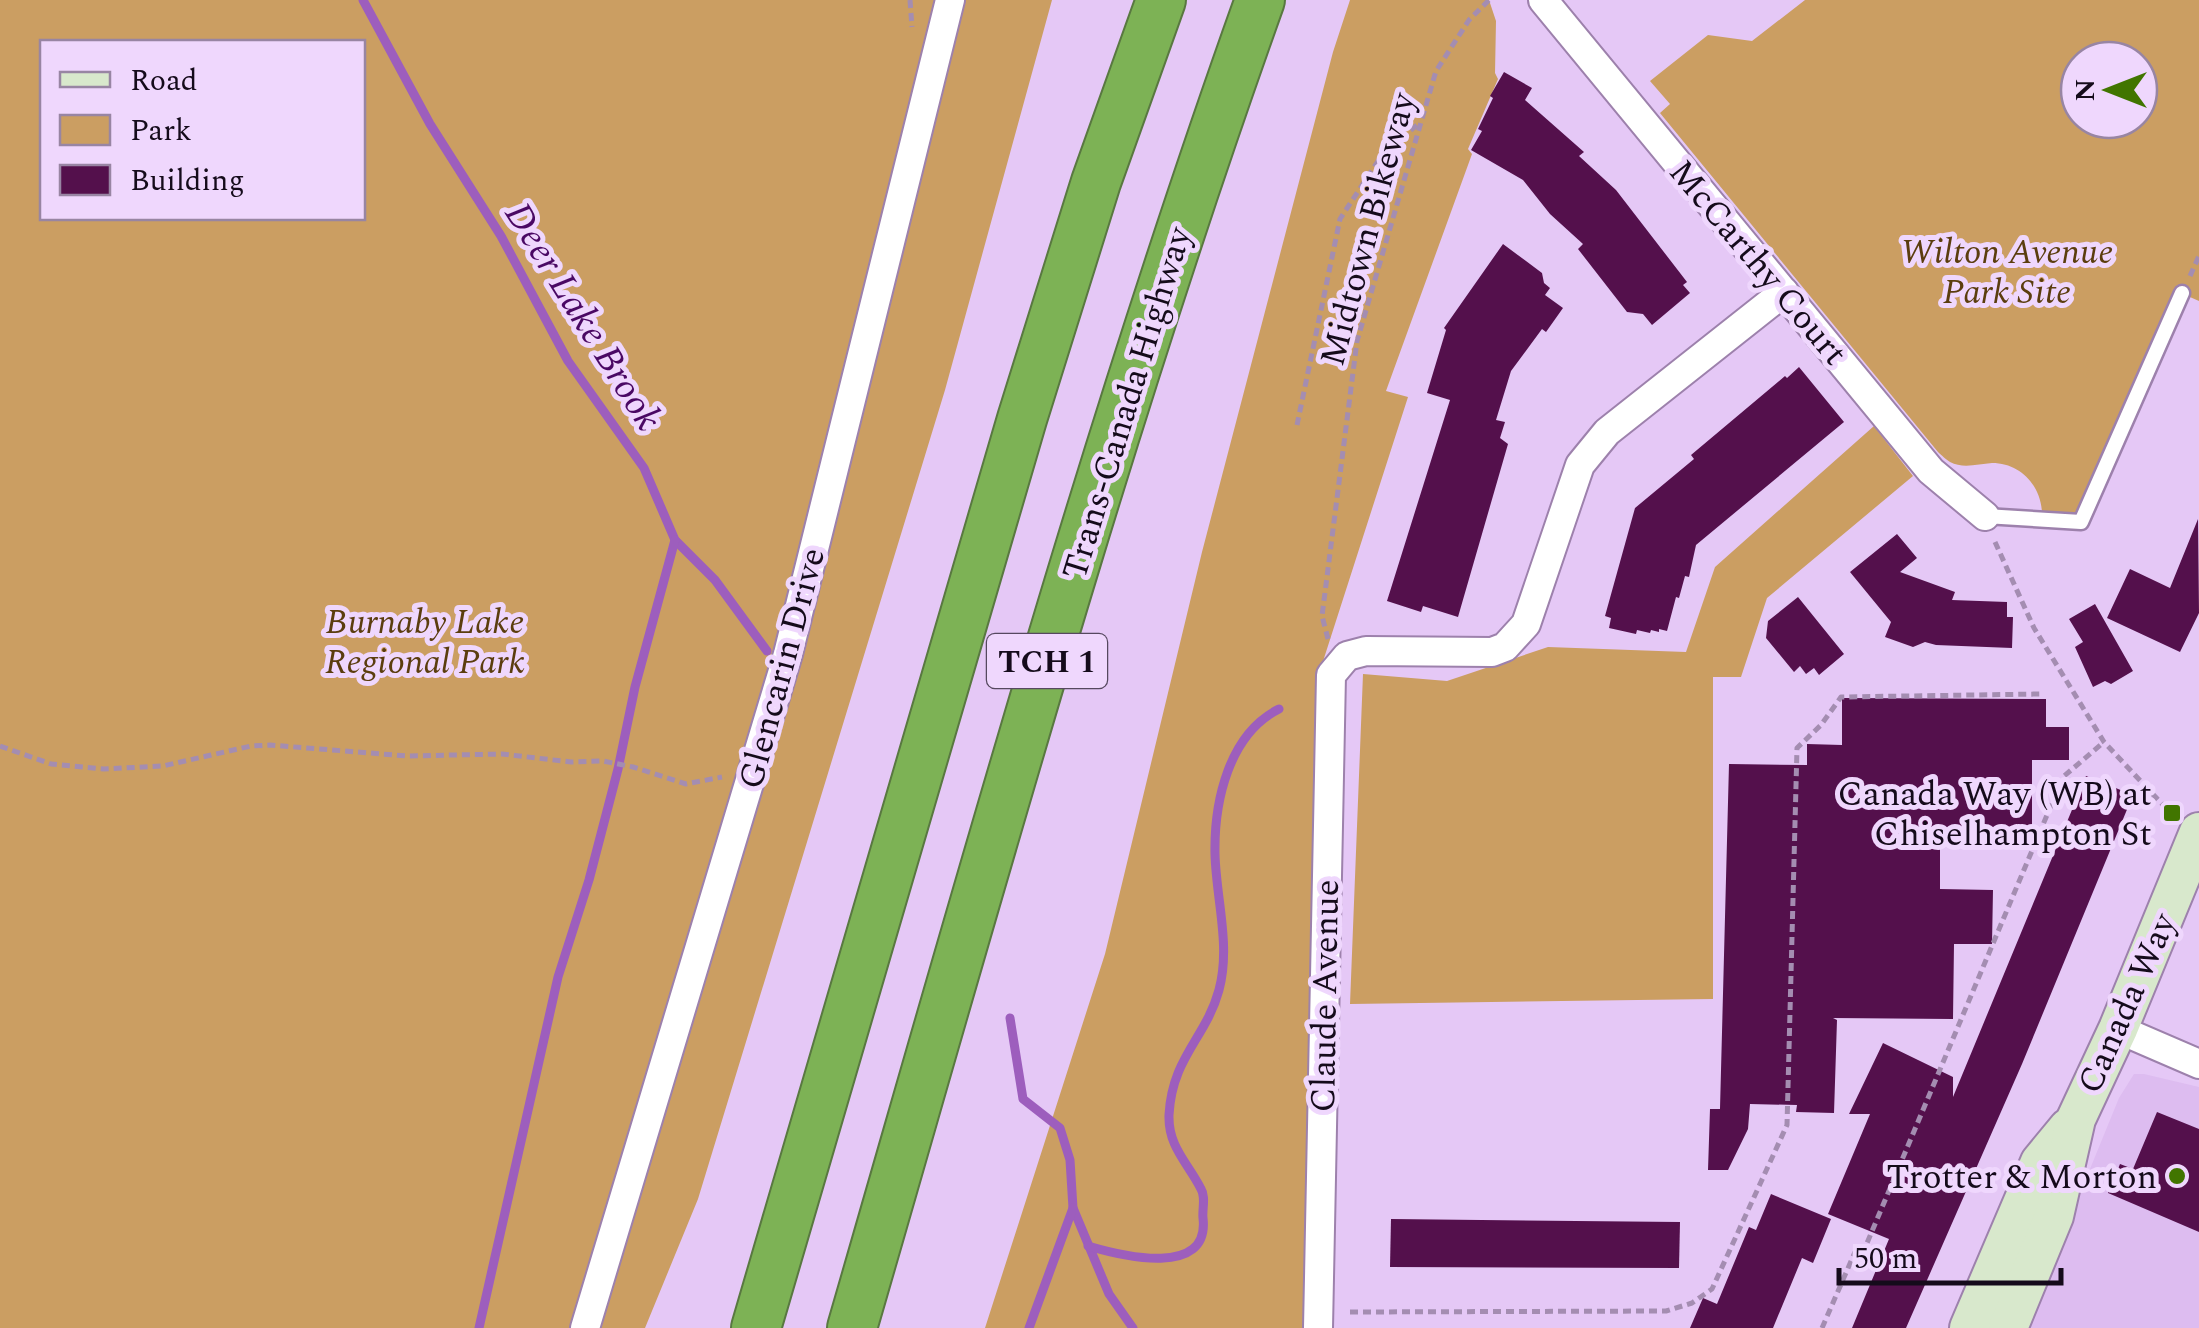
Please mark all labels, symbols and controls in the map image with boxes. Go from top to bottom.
legend [40,40,365,220]
north arrow [2059,40,2159,140]
text: Road [130,58,198,104]
text: N [2064,79,2107,101]
street label: Midtown Bikeway [1307,86,1431,372]
text: Park [130,108,192,154]
street label: McCarthy Court [1656,148,1860,378]
text: Building [130,158,245,204]
water label: Deer Lake Brook [489,191,676,443]
street label: Trans-Canada Highway [1049,220,1207,586]
park label: Wilton Avenue Park Site [1901,226,2113,319]
street label: Glencarin Drive [725,542,840,795]
park label: Burnaby Lake Regional Park [325,596,525,689]
road number: TCH 1 [987,634,1107,688]
place label: Canada Way (WB) at Chiselhampton St [1837,768,2152,861]
marker: Canada Way (WB) at Chiselhampton St [2161,802,2183,824]
street label: Claude Avenue [1297,879,1354,1113]
street label: Canada Way [2064,904,2191,1102]
place label: Trotter & Morton [1886,1151,2157,1204]
marker: Trotter & Morton [2166,1165,2188,1187]
scale bar [1839,1223,2062,1285]
text: 50 m [1854,1236,1917,1282]

